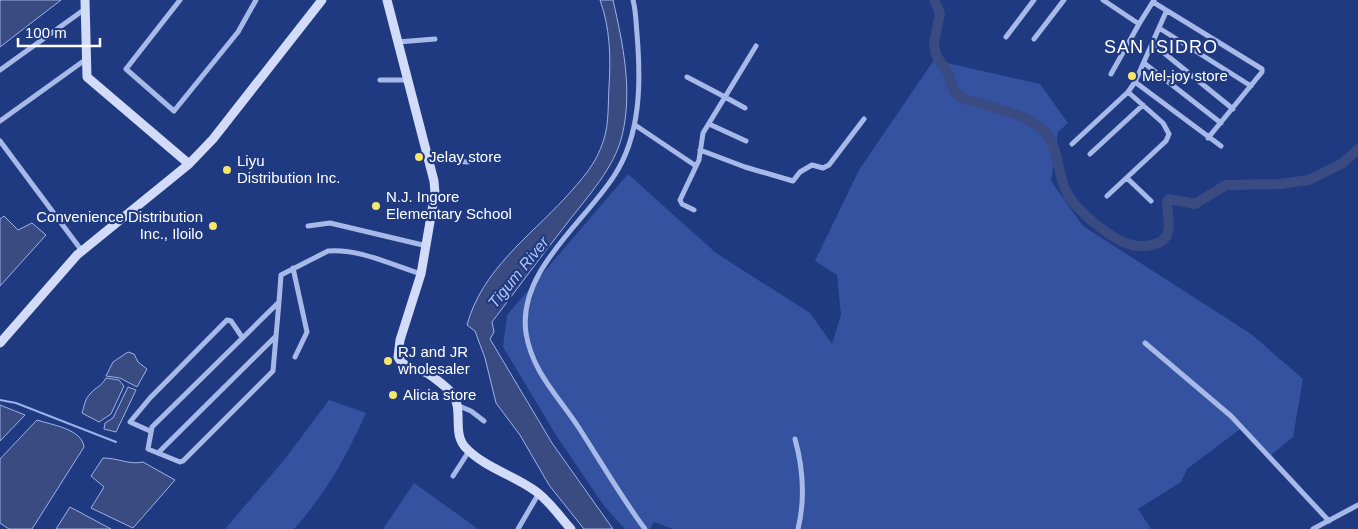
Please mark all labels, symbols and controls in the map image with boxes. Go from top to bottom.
scale bar [18,15,100,47]
text: 100 m [25,24,67,41]
district label: SAN ISIDRO [1104,37,1218,57]
place label: Mel-joy store [1142,67,1228,84]
marker: Mel-joy store [1126,70,1138,82]
place label: Jelay store [429,148,502,165]
marker: Jelay store [413,151,425,163]
place label: Liyu Distribution Inc. [237,152,340,186]
marker: Liyu Distribution Inc. [221,164,233,176]
place label: N.J. Ingore Elementary School [386,188,512,222]
marker: N.J. Ingore Elementary School [370,200,382,212]
place label: Convenience Distribution Inc., Iloilo [36,208,203,242]
marker: Convenience Distribution Inc., Iloilo [207,220,219,232]
water label: Tigum River [485,233,553,311]
place label: RJ and JR wholesaler [397,343,470,377]
marker: RJ and JR wholesaler [382,355,394,367]
place label: Alicia store [403,386,476,403]
marker: Alicia store [387,389,399,401]

